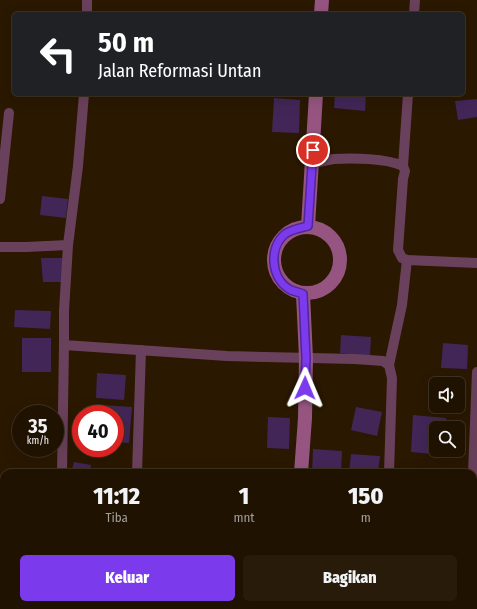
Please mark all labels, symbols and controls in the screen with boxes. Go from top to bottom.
text: 50 m [98,26,154,59]
icon: left [32,28,84,80]
text: Jalan Reformasi Untan [98,60,261,82]
pin [296,133,330,167]
icon: arrive [302,139,324,161]
position arrow [284,367,326,409]
map controls [429,377,465,457]
button: sound [429,377,465,413]
speed limit sign: 40 [72,405,124,457]
text: 35 [28,414,48,438]
button: search [429,421,465,457]
text: km/h [27,435,49,447]
text: 11:12 [93,482,140,510]
text: 1 [239,482,249,510]
text: 150 [348,482,384,510]
text: Tiba [106,510,128,525]
text: mnt [233,510,255,525]
text: m [361,510,371,525]
button: Keluar [20,555,235,601]
button: Bagikan [243,555,457,601]

